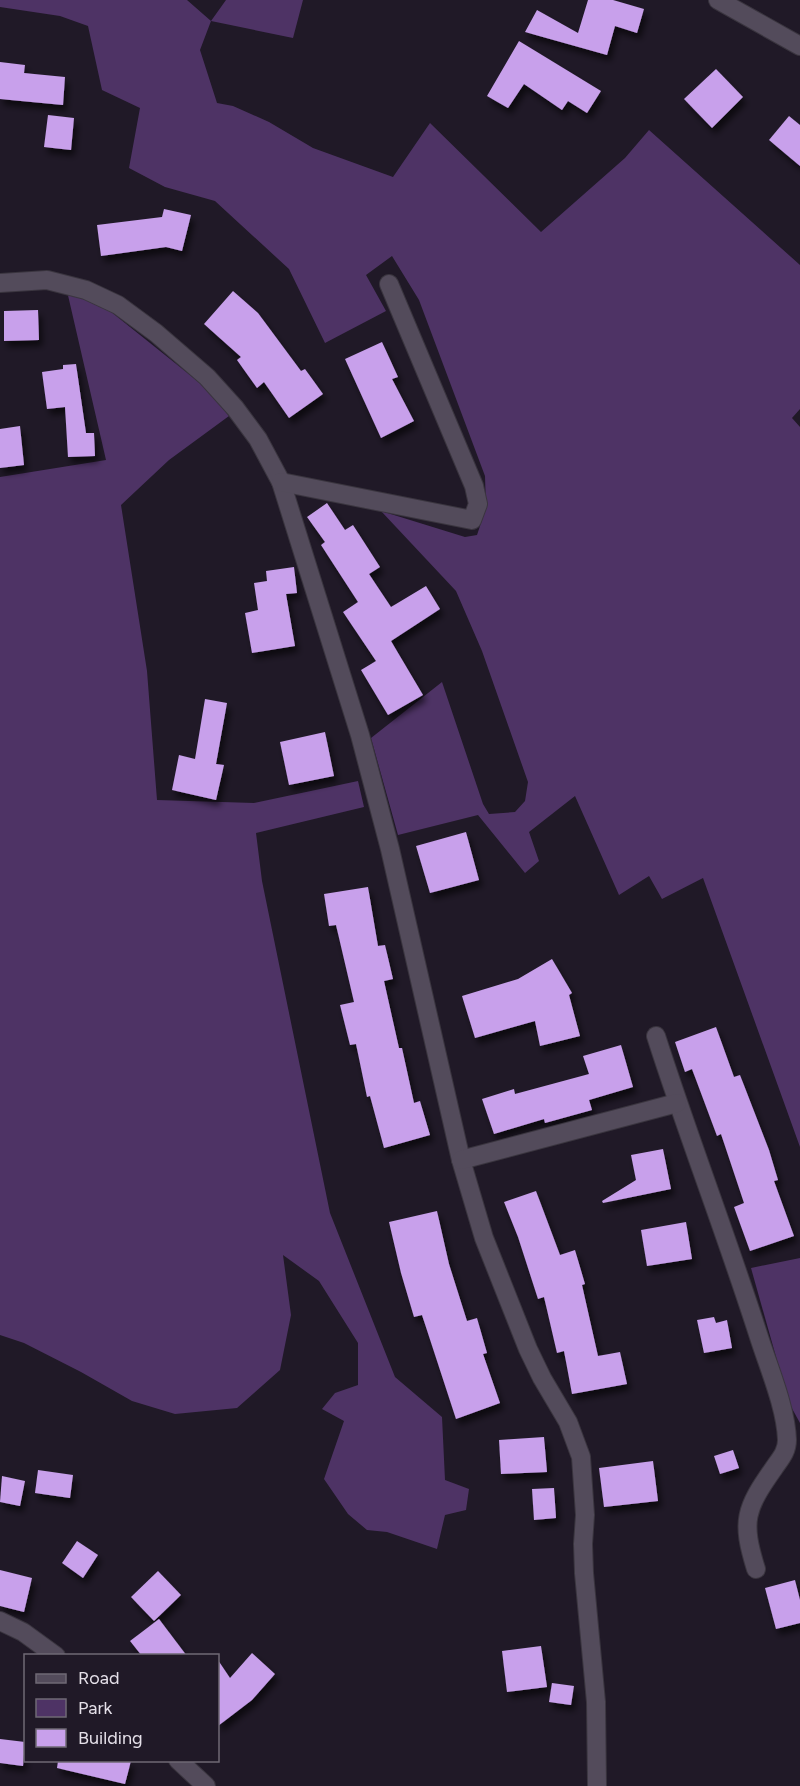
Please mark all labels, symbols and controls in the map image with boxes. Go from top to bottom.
legend [24,1654,219,1762]
text: Road [78,1667,119,1689]
text: Park [78,1697,113,1719]
text: Building [78,1727,143,1749]

